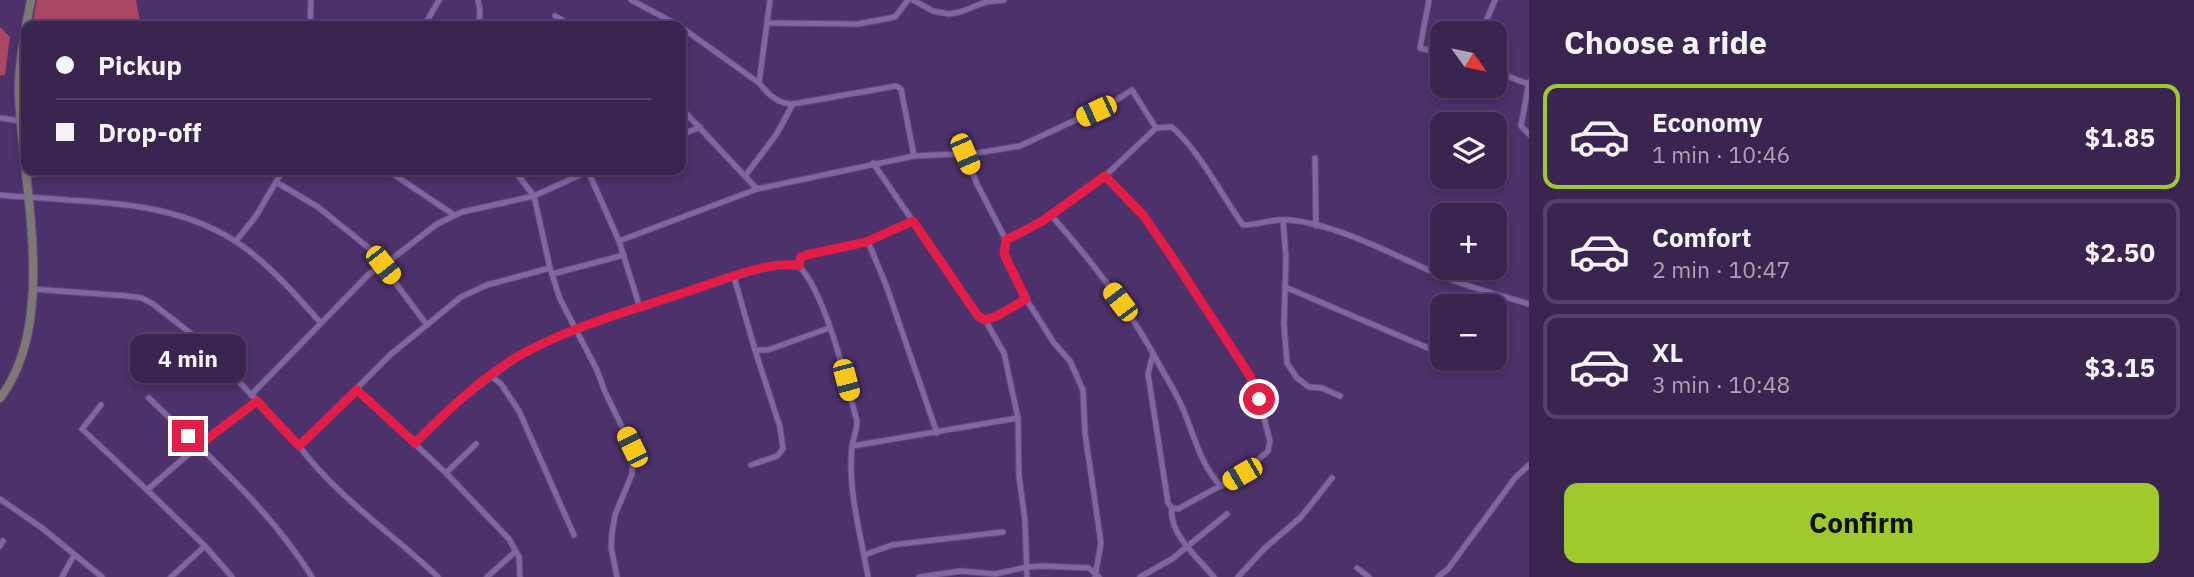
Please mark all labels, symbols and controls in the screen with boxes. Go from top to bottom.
north arrow [1430,21,1507,98]
map controls [1430,21,1507,371]
text: Choose a ride [1564,21,1767,63]
text: Pickup [98,48,182,82]
car [1073,93,1120,129]
icon: car [1568,105,1631,168]
text: Economy [1652,105,1763,139]
button: layers [1430,112,1507,189]
text: Drop-off [98,115,201,149]
text: $1.85 [2085,120,2155,154]
car [948,131,983,177]
text: 1 min · 10:46 [1652,139,1790,169]
button: + [1430,203,1507,280]
icon: car [1568,220,1631,283]
text: Comfort [1652,220,1751,254]
text: $2.50 [2085,235,2155,269]
car [362,242,405,288]
text: 2 min · 10:47 [1652,254,1790,284]
car [1099,279,1142,325]
button: − [1430,294,1507,371]
callout: 4 min [130,334,246,384]
icon: car [1568,335,1631,398]
text: XL [1652,335,1683,369]
text: 4 min [158,343,218,373]
text: $3.15 [2085,350,2155,384]
car [831,357,862,403]
text: 3 min · 10:48 [1652,369,1790,399]
route start [1243,383,1275,415]
route end [172,420,204,452]
car [614,424,651,470]
car [1219,454,1266,494]
button: Confirm [1564,483,2159,563]

